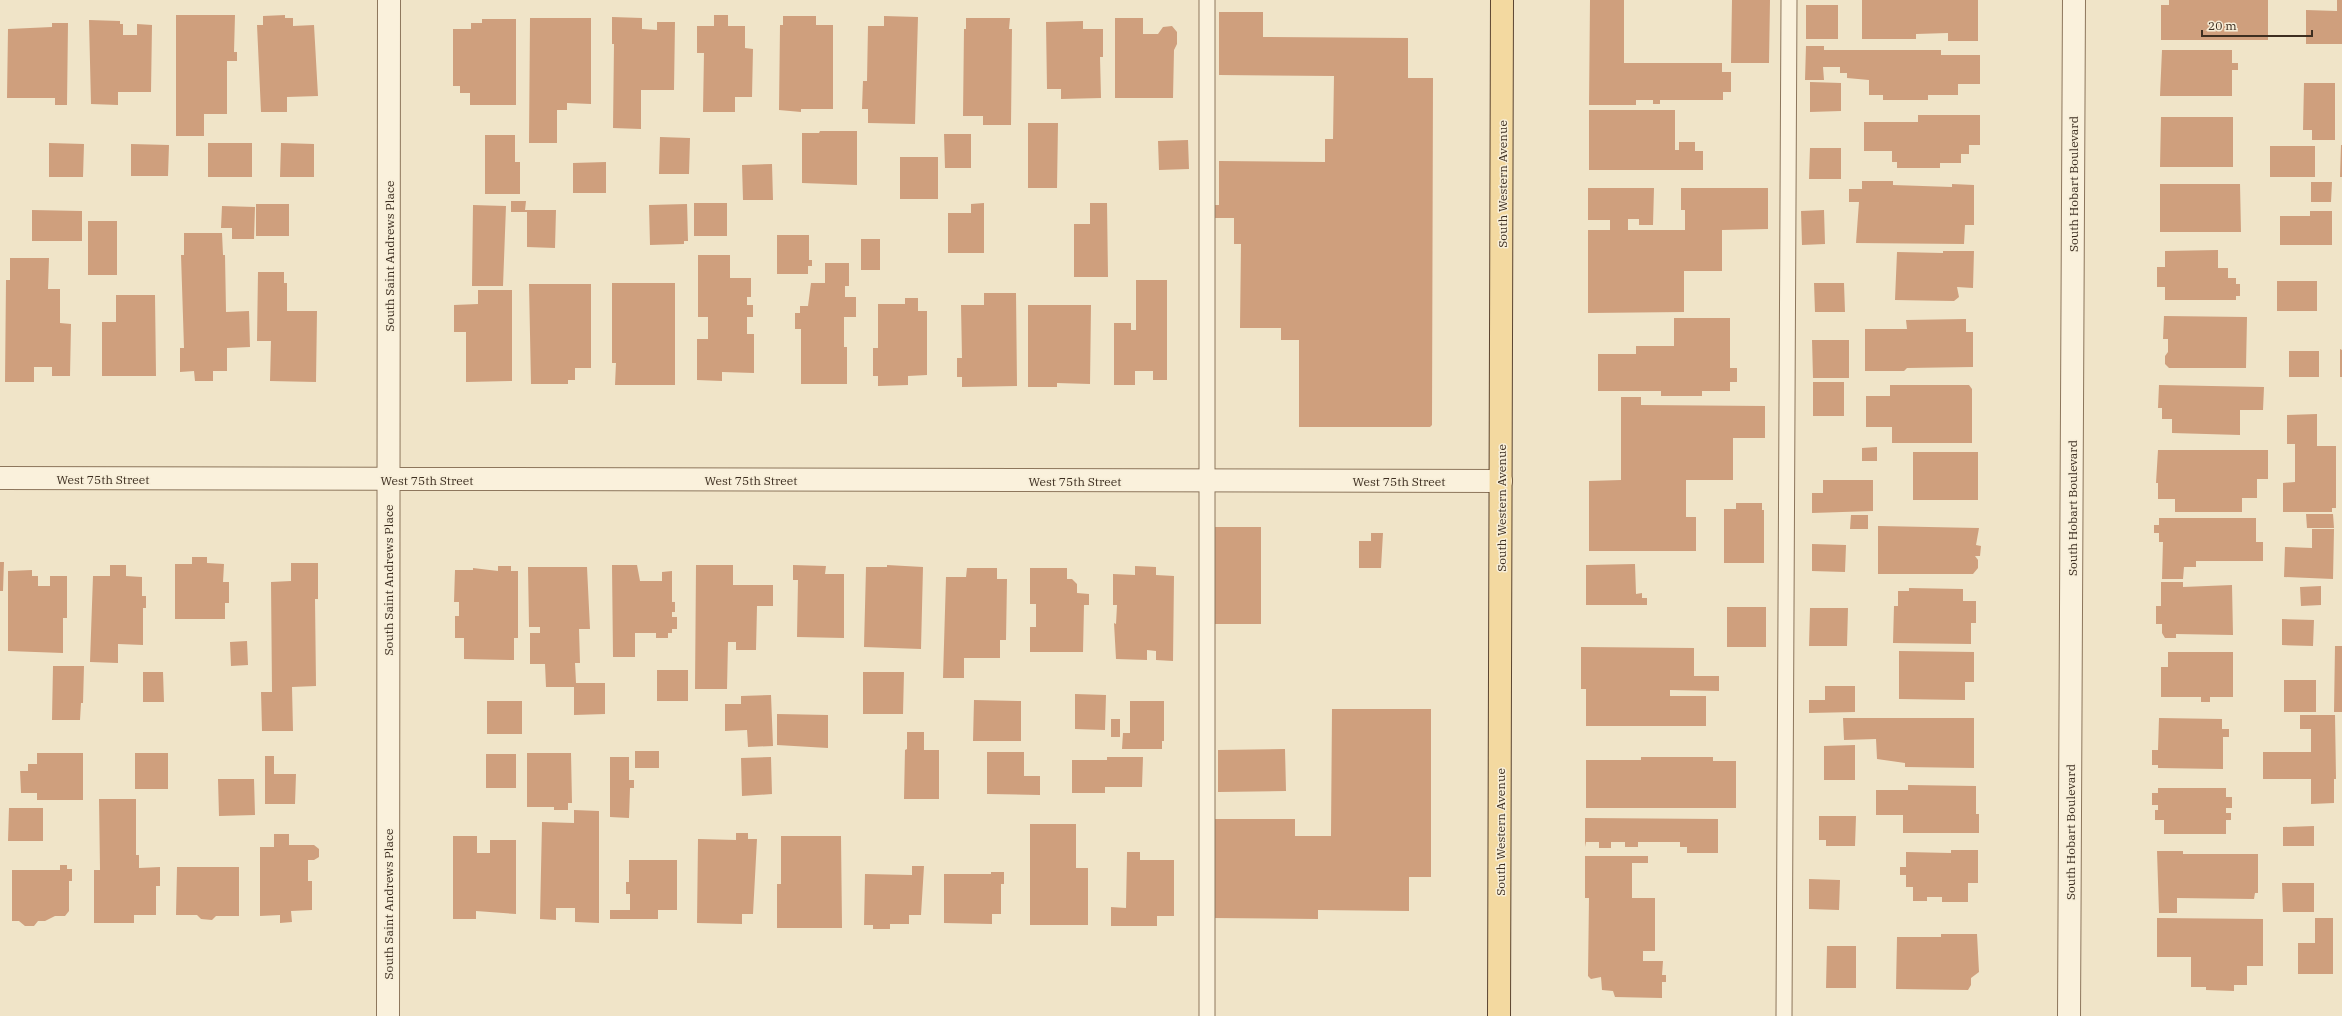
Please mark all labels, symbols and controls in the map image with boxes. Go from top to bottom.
scale bar [2202,12,2312,38]
text: 20 m [2208,18,2237,33]
street label: South Hobart Boulevard [2066,116,2081,252]
street label: South Western Avenue [1495,120,1510,248]
street label: South Saint Andrews Place [382,181,397,331]
street label: South Hobart Boulevard [2065,440,2080,576]
street label: South Western Avenue [1494,444,1509,572]
street label: West 75th Street [57,472,149,487]
street label: West 75th Street [381,473,473,488]
street label: West 75th Street [705,473,797,488]
street label: West 75th Street [1029,474,1121,489]
street label: West 75th Street [1353,474,1445,489]
street label: South Saint Andrews Place [381,505,396,655]
street label: South Hobart Boulevard [2063,764,2078,900]
street label: South Western Avenue [1493,768,1508,896]
street label: South Saint Andrews Place [381,829,396,979]

